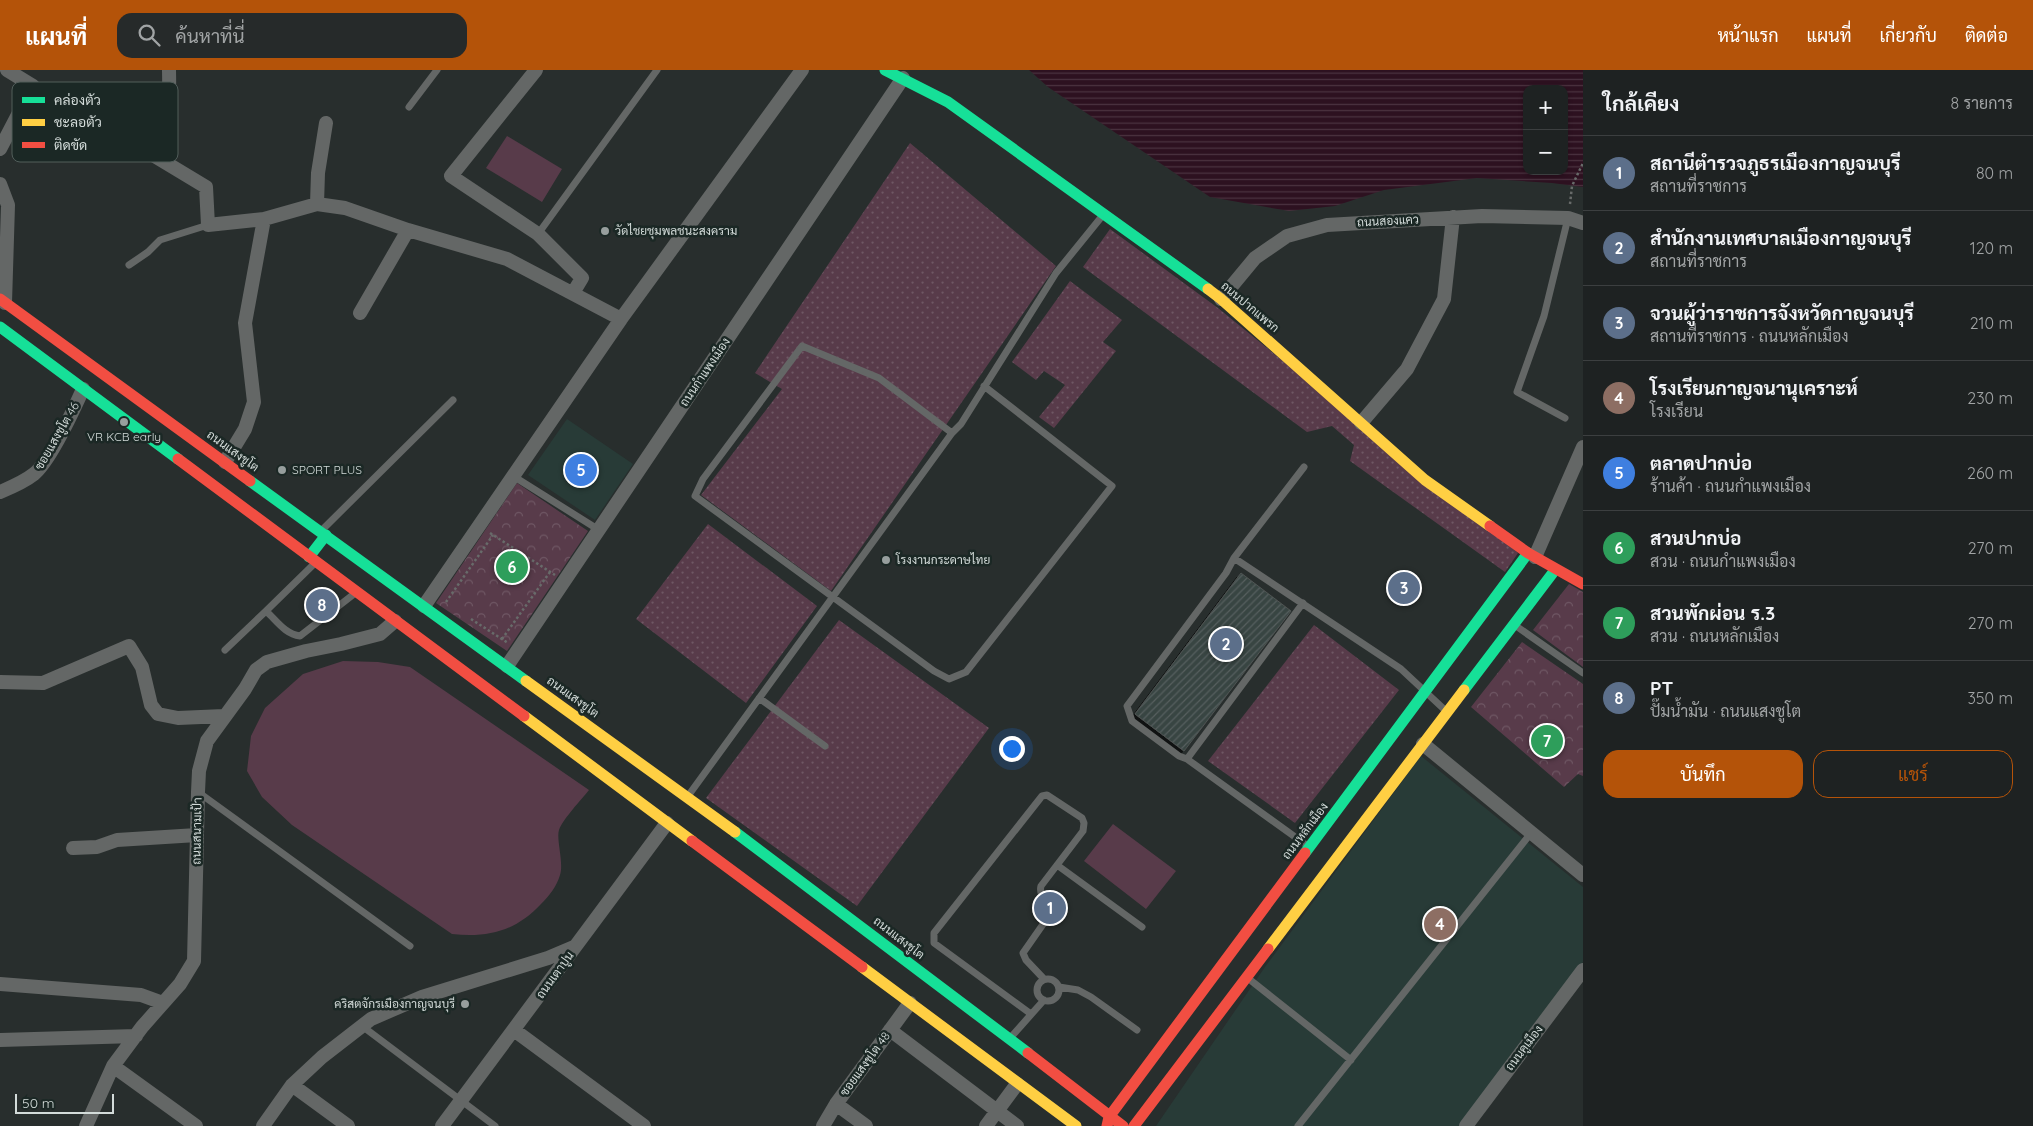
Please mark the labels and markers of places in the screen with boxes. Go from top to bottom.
place label: วัดไชยชุมพลชนะสงคราม [615,223,737,240]
marker: วัดไชยชุมพลชนะสงคราม [599,225,611,237]
marker: VR KCB early [118,416,130,428]
place label: VR KCB early [87,429,161,444]
pin: 5 [565,451,597,489]
place label: SPORT PLUS [292,462,362,477]
marker: SPORT PLUS [276,464,288,476]
pin: 6 [496,548,528,586]
place label: โรงงานกระดาษไทย [895,552,990,567]
marker: โรงงานกระดาษไทย [880,554,892,566]
pin: 3 [1388,569,1420,607]
pin: 8 [306,586,338,624]
pin: 2 [1210,625,1242,663]
pin: 7 [1531,722,1563,760]
pin: 1 [1034,889,1066,927]
pin: 4 [1424,905,1456,943]
place label: คริสตจักรเมืองกาญจนบุรี [334,996,455,1013]
marker: คริสตจักรเมืองกาญจนบุรี [459,998,471,1010]

